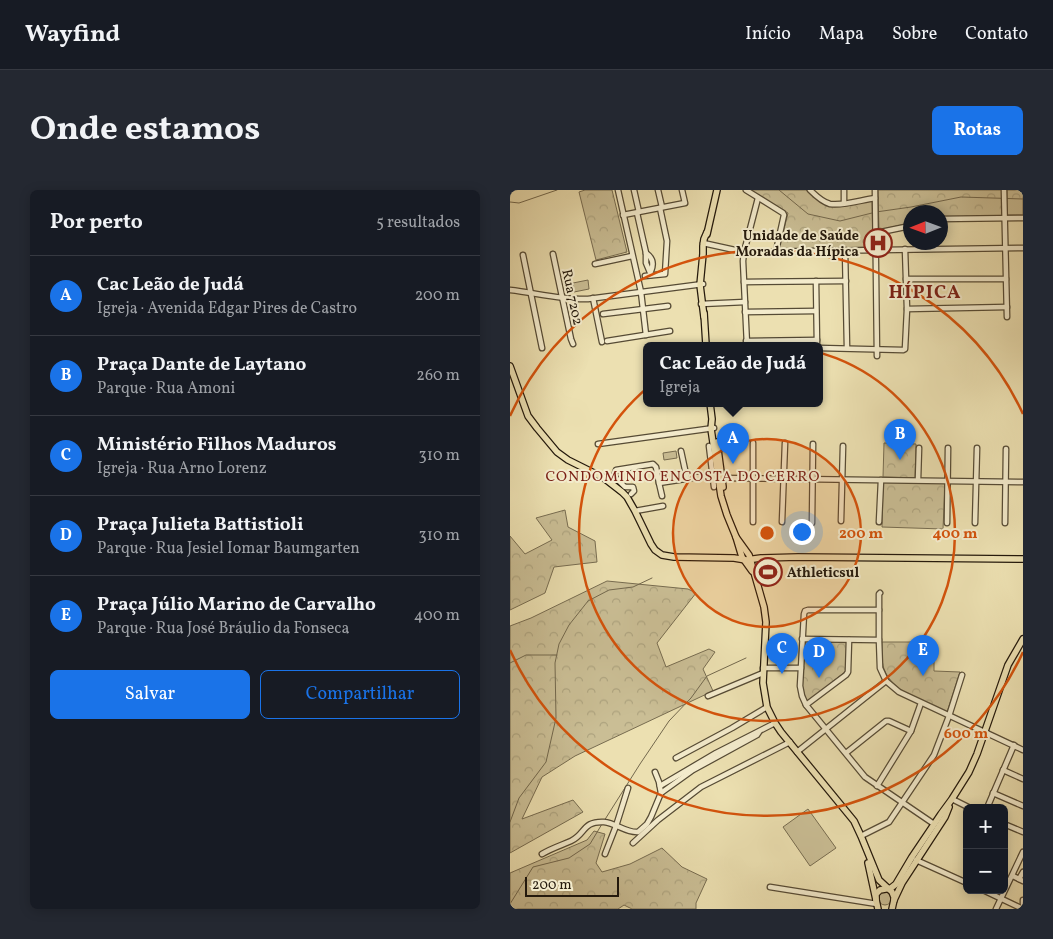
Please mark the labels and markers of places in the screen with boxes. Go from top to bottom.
place label: Unidade de Saúde Moradas da Hípica [736,227,859,262]
hospital icon: Unidade de Saúde Moradas da Hípica [863,228,893,258]
pin: B [884,419,916,460]
pin: A [717,423,749,464]
centre of rings [758,524,776,542]
sports icon: Athleticsul [753,557,783,587]
place label: Athleticsul [787,564,859,583]
pin: C [766,633,798,674]
pin: E [907,635,939,676]
pin: D [803,637,835,678]

